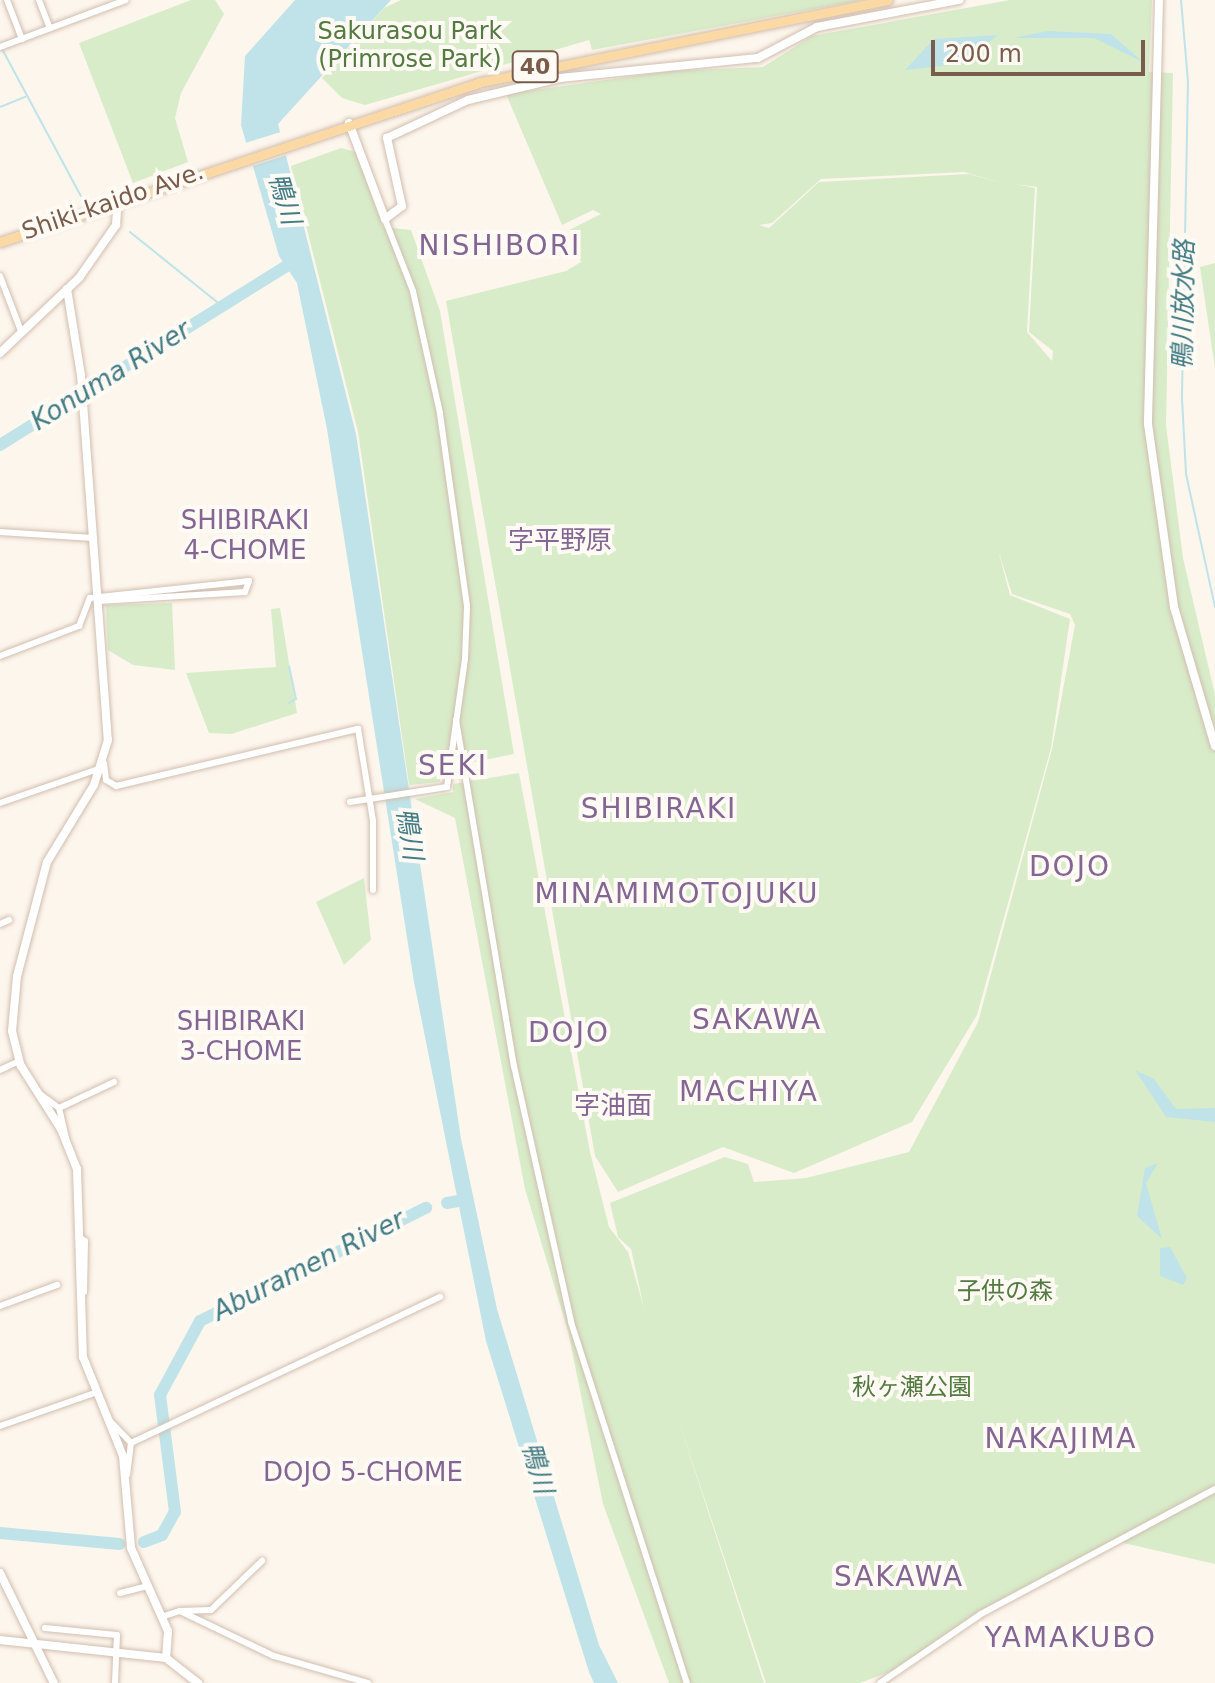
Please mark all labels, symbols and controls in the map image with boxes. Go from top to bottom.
park label: Sakurasou Park (Primrose Park) [318,18,502,74]
scale bar [935,24,1149,74]
text: 200 m [945,40,1022,68]
road number: 40 [511,49,559,85]
street label: Shiki-kaido Ave. [18,157,208,247]
water label: 鴨川 [261,170,307,228]
district label: NISHIBORI [419,229,581,263]
water label: 鴨川放水路 [1167,240,1201,370]
water label: Konuma River [26,315,196,437]
district label: SHIBIRAKI 4-CHOME [172,505,318,566]
district label: 字平野原 [508,525,612,557]
district label: SEKI [418,749,488,783]
district label: SHIBIRAKI [581,792,737,826]
water label: 鴨川 [390,806,428,862]
district label: DOJO [1029,850,1111,884]
district label: MINAMIMOTOJUKU [534,877,820,911]
district label: SAKAWA [692,1003,822,1037]
district label: SHIBIRAKI 3-CHOME [168,1006,314,1068]
district label: DOJO [528,1016,610,1050]
district label: MACHIYA [679,1075,819,1109]
district label: 字油面 [574,1090,652,1122]
water label: Aburamen River [208,1204,410,1328]
park label: 子供の森 [957,1278,1053,1306]
park label: 秋ヶ瀬公園 [852,1374,972,1402]
district label: NAKAJIMA [985,1422,1137,1456]
water label: 鴨川 [515,1439,559,1497]
district label: DOJO 5-CHOME [251,1457,475,1489]
district label: SAKAWA [834,1560,964,1594]
district label: YAMAKUBO [985,1621,1157,1655]

